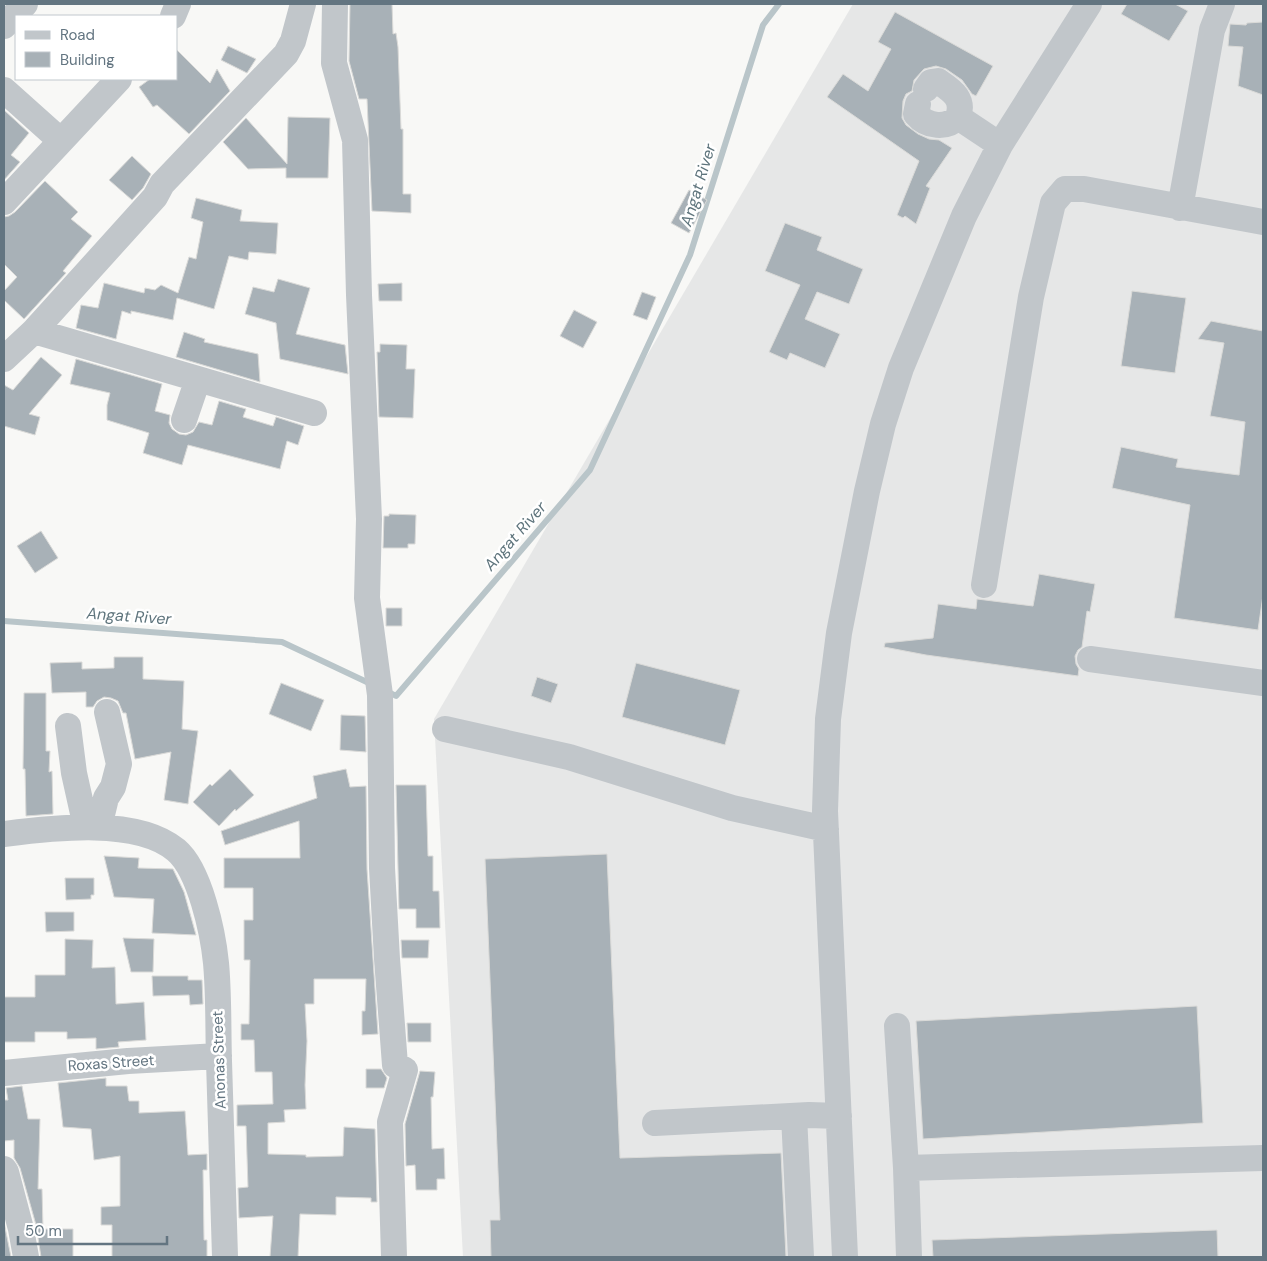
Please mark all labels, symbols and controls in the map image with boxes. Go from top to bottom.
legend [15,15,178,80]
text: Road [60,25,95,45]
text: Building [60,50,115,70]
water label: Angat River [675,140,721,230]
water label: Angat River [479,496,551,576]
water label: Angat River [85,602,173,630]
street label: Anonas Street [207,1010,231,1109]
street label: Roxas Street [67,1050,155,1076]
scale bar [18,1214,166,1246]
text: 50 m [25,1221,62,1241]

